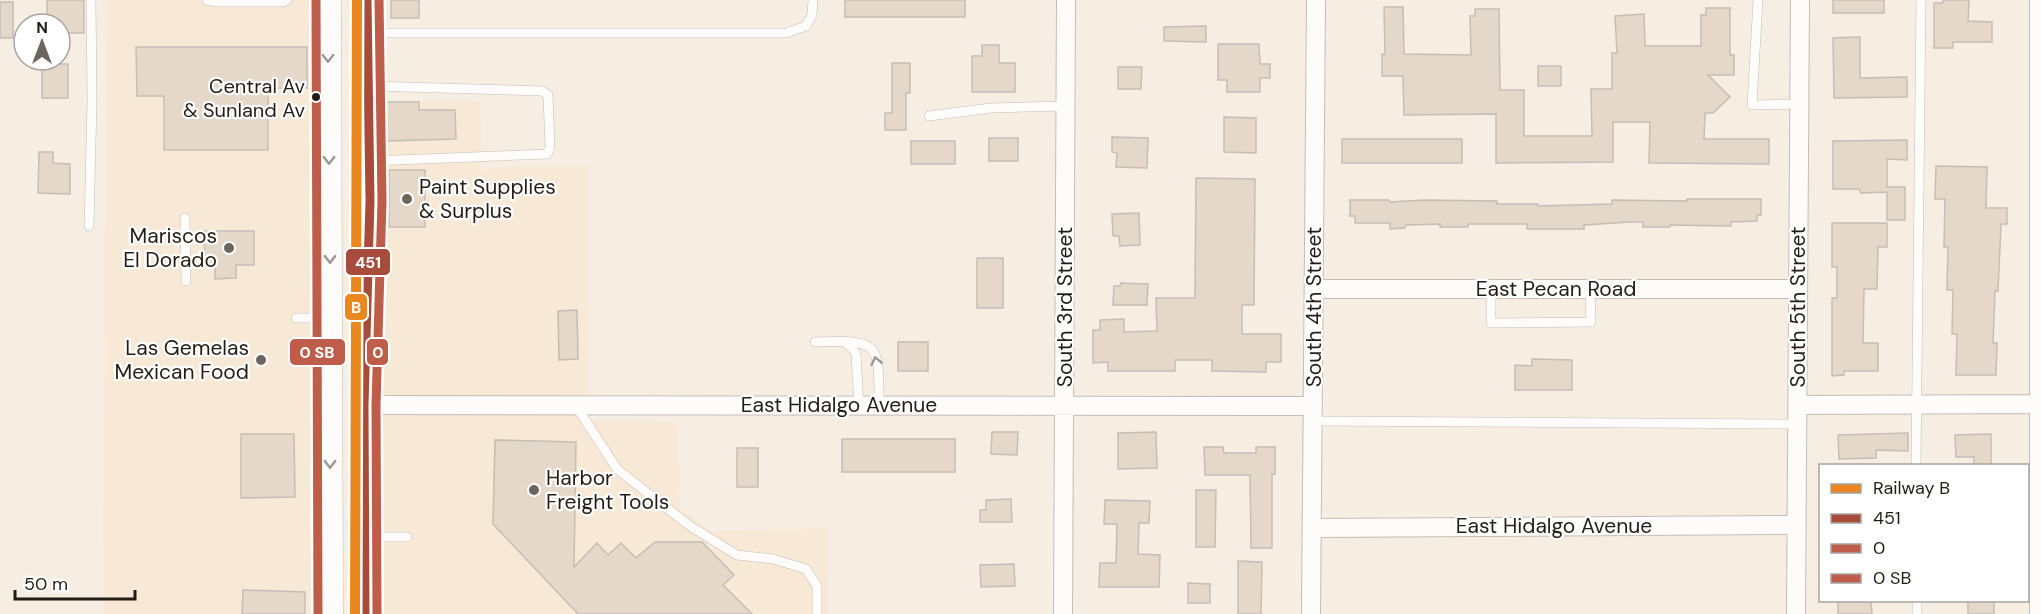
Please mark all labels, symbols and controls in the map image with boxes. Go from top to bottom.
north arrow [12,12,72,72]
text: N [36,17,48,38]
one-way arrow [322,54,334,63]
place label: Central Av & Sunland Av [183,73,305,123]
marker: Central Av & Sunland Av [310,91,322,103]
one-way arrow [323,156,335,165]
place label: Paint Supplies & Surplus [419,173,556,225]
marker: Paint Supplies & Surplus [400,192,414,206]
place label: Mariscos El Dorado [123,222,217,274]
street label: South 3rd Street [1051,227,1079,387]
street label: South 4th Street [1300,227,1328,387]
street label: South 5th Street [1784,227,1812,387]
marker: Mariscos El Dorado [222,241,236,255]
line badge: 451 [345,248,391,276]
text: 451 [355,252,381,273]
one-way arrow [323,255,336,264]
street label: East Pecan Road [1476,275,1636,303]
line badge: B [344,293,368,321]
text: B [351,297,361,318]
place label: Las Gemelas Mexican Food [114,334,249,386]
line badge: 0 SB [289,338,346,366]
line badge: 0 [366,338,389,366]
text: 0 SB [300,342,334,363]
text: 0 [372,342,384,363]
marker: Las Gemelas Mexican Food [254,353,268,367]
one-way arrow [870,356,883,366]
street label: East Hidalgo Avenue [741,391,937,419]
one-way arrow [324,459,336,468]
place label: Harbor Freight Tools [546,464,669,516]
legend [1819,464,2029,602]
text: Railway B [1873,476,1950,500]
marker: Harbor Freight Tools [527,483,541,497]
text: 451 [1873,506,1901,530]
street label: East Hidalgo Avenue [1456,512,1652,540]
text: 0 [1873,536,1885,560]
scale bar [15,563,135,601]
text: 0 SB [1873,566,1912,590]
text: 50 m [24,572,68,596]

